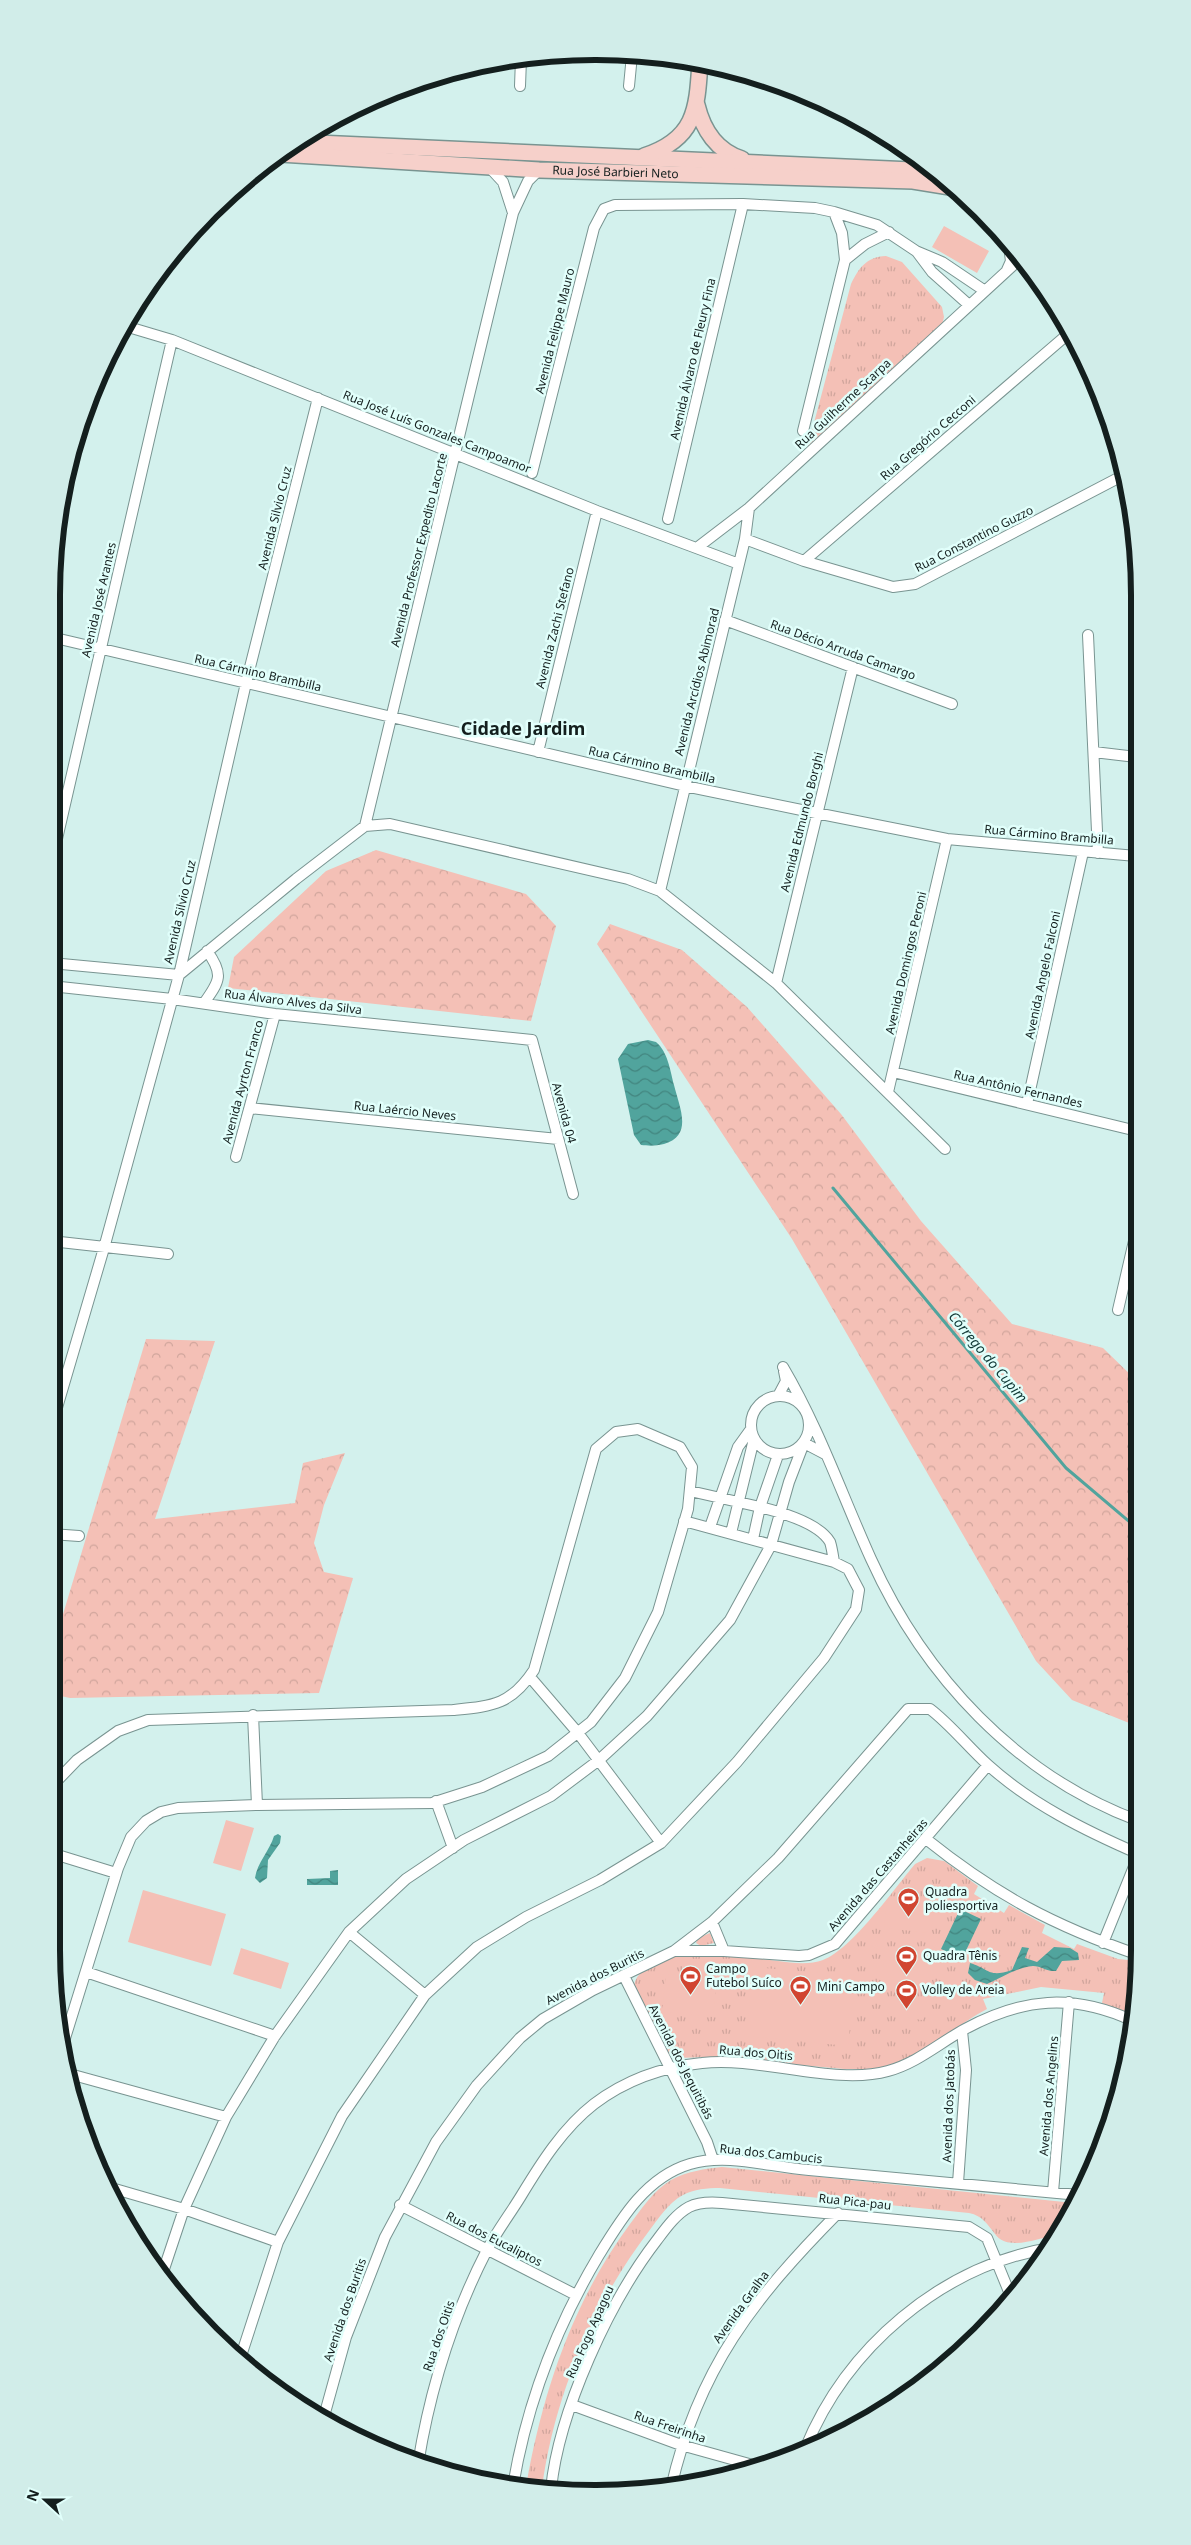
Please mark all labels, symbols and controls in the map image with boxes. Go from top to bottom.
street label: Rua José Barbieri Neto [552,161,679,182]
street label: Avenida Felippe Mauro [531,266,578,396]
street label: Avenida Álvaro de Fleury Fina [666,276,719,441]
street label: Rua Guilherme Scarpa [791,355,894,453]
street label: Rua José Luís Gonzales Campoamor [341,386,534,477]
street label: Rua Gregório Cecconi [876,391,979,484]
street label: Avenida Professor Expedito Lacorte [386,451,451,649]
street label: Avenida Silvio Cruz [253,464,296,571]
street label: Rua Constantino Guzzo [911,501,1036,576]
street label: Avenida José Arantes [77,540,120,659]
street label: Avenida Zachi Stefano [531,565,578,690]
street label: Avenida Arcídios Abimorad [670,606,723,757]
street label: Rua Décio Arruda Camargo [768,615,918,684]
street label: Rua Cármino Brambilla [193,650,323,695]
district label: Cidade Jardim [461,716,585,740]
street label: Rua Cármino Brambilla [587,742,717,787]
street label: Avenida Edmundo Borghi [776,750,827,894]
street label: Rua Cármino Brambilla [984,820,1115,849]
street label: Avenida Silvio Cruz [159,858,200,966]
street label: Avenida Domingos Peroni [881,890,930,1036]
street label: Avenida Angelo Falconi [1021,909,1064,1041]
street label: Rua Álvaro Alves da Silva [223,985,363,1018]
street label: Avenida Ayrton Franco [218,1018,267,1146]
street label: Rua Antônio Fernandes [952,1065,1084,1112]
street label: Avenida 04 [548,1081,581,1145]
street label: Rua Laércio Neves [353,1097,457,1124]
water label: Córrego do Cupim [945,1307,1032,1406]
street label: Avenida das Castanheiras [824,1814,932,1935]
place label: Quadra poliesportiva [925,1883,998,1914]
sports icon: Quadra poliesportiva [897,1887,921,1918]
street label: Avenida dos Buritis [543,1944,647,2009]
sports icon: Quadra Tênis [895,1944,919,1975]
place label: Quadra Tênis [923,1947,998,1964]
place label: Campo Futebol Suíco [706,1960,782,1991]
sports icon: Campo Futebol Suíco [678,1964,702,1995]
sports icon: Mini Campo [789,1975,813,2006]
place label: Mini Campo [817,1978,885,1995]
sports icon: Volley de Areia [894,1978,918,2009]
place label: Volley de Areia [922,1981,1004,1998]
street label: Avenida dos Jequitibás [645,2001,718,2122]
street label: Avenida dos Angelins [1035,2035,1062,2157]
street label: Rua dos Oitis [718,2041,794,2064]
street label: Avenida dos Jatobás [938,2049,959,2163]
street label: Rua dos Cambucis [719,2140,823,2167]
street label: Rua Pica-pau [818,2189,892,2214]
street label: Rua dos Eucaliptos [443,2207,545,2270]
street label: Avenida dos Buritis [319,2256,370,2364]
street label: Avenida Gralha [709,2267,773,2346]
street label: Rua Fogo Apagou [561,2283,618,2381]
street label: Rua dos Oitis [418,2298,459,2374]
street label: Rua Freirinha [632,2406,708,2447]
north arrow [20,2475,70,2525]
text: N [21,2486,43,2504]

